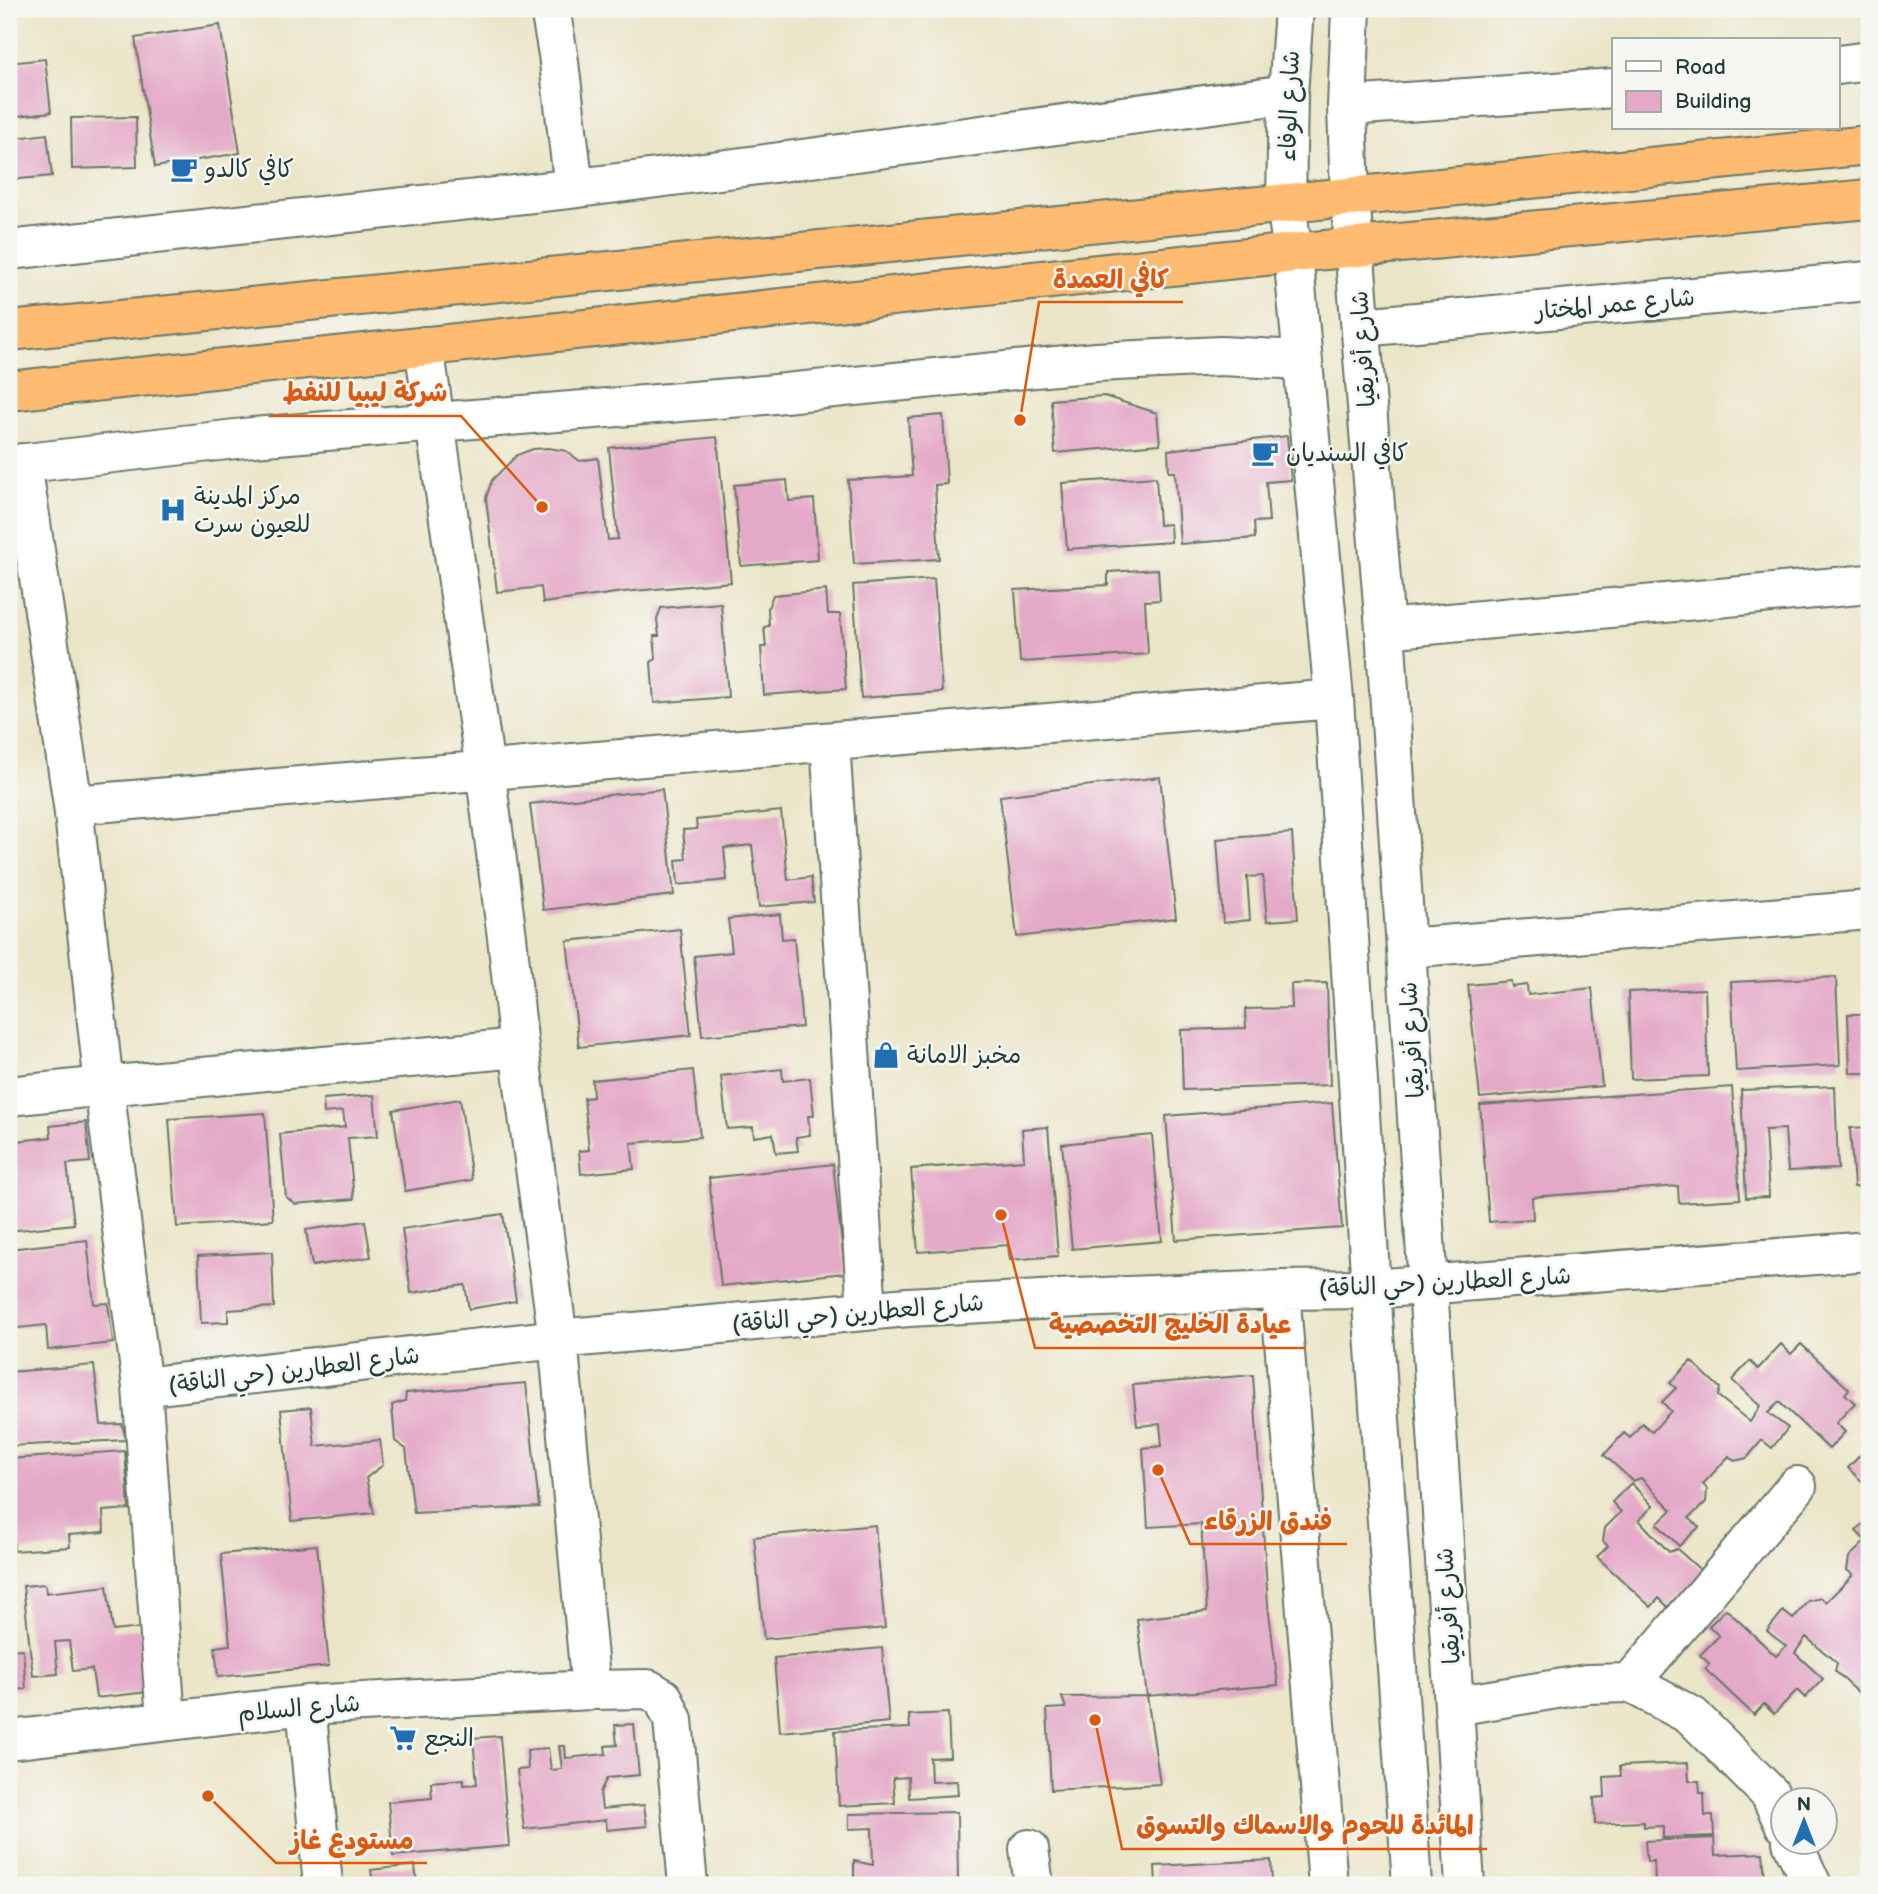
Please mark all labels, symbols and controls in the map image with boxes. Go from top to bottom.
legend [1612,38,1840,130]
street label: شارع الوفاء [1273,50,1308,162]
text: Road [1675,55,1726,80]
text: Building [1675,89,1751,114]
cafe icon: كافي كالدو [169,154,199,184]
place label: كافي كالدو [204,154,294,186]
callout: كافي العمدة [1039,255,1183,302]
text: كافي العمدة [1053,260,1170,298]
street label: شارع عمر المختار [1532,283,1696,328]
street label: شارع أفريقيا [1344,289,1384,408]
callout: شركة ليبيا للنفط [269,369,461,416]
text: شركة ليبيا للنفط [283,378,447,409]
cafe icon: كافي السنديان [1250,438,1280,468]
place label: كافي السنديان [1286,438,1408,470]
place label: مركز المدينة للعيون سرت [194,482,310,540]
hospital icon: مركز المدينة للعيون سرت [158,495,188,525]
street label: شارع أفريقيا [1393,980,1433,1099]
shop icon: مخبز الامانة [871,1040,901,1070]
place label: مخبز الامانة [907,1041,1021,1070]
street label: شارع العطارين (حي الناقة) [1318,1261,1572,1310]
street label: شارع العطارين (حي الناقة) [731,1288,986,1345]
callout: عيادة الخليج التخصصية [1035,1301,1305,1348]
text: عيادة الخليج التخصصية [1049,1310,1291,1341]
street label: شارع العطارين (حي الناقة) [167,1341,422,1406]
callout: فندق الزرقاء [1190,1497,1347,1544]
text: فندق الزرقاء [1204,1507,1332,1538]
street label: شارع أفريقيا [1429,1546,1469,1665]
street label: شارع السلام [237,1689,362,1731]
supermarket icon: النجع [388,1723,418,1753]
place label: النجع [424,1724,474,1755]
north arrow [1770,1786,1840,1856]
text: N [1797,1794,1811,1817]
callout: المائدة للحوم والاسماك والتسوق [1122,1802,1487,1849]
text: المائدة للحوم والاسماك والتسوق [1136,1811,1474,1845]
callout: مستودع غاز [276,1816,427,1863]
text: مستودع غاز [288,1826,414,1858]

